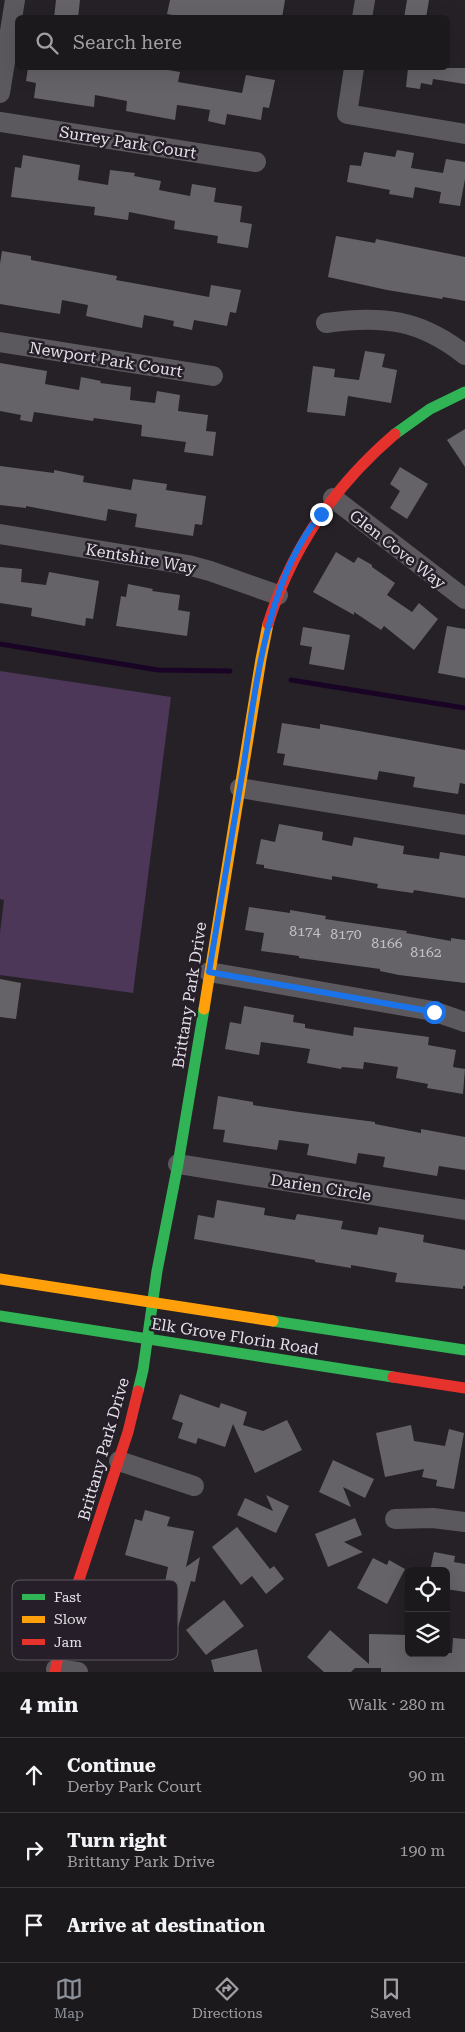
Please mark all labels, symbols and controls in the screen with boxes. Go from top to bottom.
search box [15,15,450,70]
icon: search [33,29,61,57]
text: Search here [73,31,182,54]
street label: Surrey Park Court [58,122,198,163]
street label: Newport Park Court [28,338,184,381]
route end [310,503,333,526]
street label: Glen Cove Way [346,506,450,593]
street label: Kentshire Way [84,539,198,578]
street label: Brittany Park Drive [169,920,210,1070]
house number: 8174 [289,923,321,939]
house number: 8170 [330,926,362,942]
house number: 8166 [371,935,403,951]
house number: 8162 [410,944,442,960]
route start [423,1001,446,1024]
street label: Darien Circle [269,1170,373,1205]
street label: Elk Grove Florin Road [150,1314,320,1359]
street label: Brittany Park Drive [74,1375,133,1523]
map controls [405,1567,450,1657]
button: locate [405,1567,450,1612]
legend [12,1580,178,1660]
text: Fast [54,1589,81,1605]
text: Slow [54,1611,87,1627]
button: layers [405,1612,450,1657]
text: Jam [54,1634,82,1650]
text: 4 min [20,1693,78,1717]
text: Walk · 280 m [348,1695,445,1714]
text: Continue [67,1754,156,1777]
icon: ahead [20,1761,48,1789]
text: 90 m [408,1766,445,1785]
text: Derby Park Court [67,1777,202,1796]
text: Turn right [67,1829,167,1852]
icon: right [20,1836,48,1864]
text: 190 m [399,1841,445,1860]
text: Brittany Park Drive [67,1852,215,1871]
icon: arrive [20,1911,48,1939]
text: Arrive at destination [67,1914,265,1937]
tab: Map [54,1975,84,2021]
tab: Directions [192,1975,262,2021]
tab: Saved [370,1975,411,2021]

